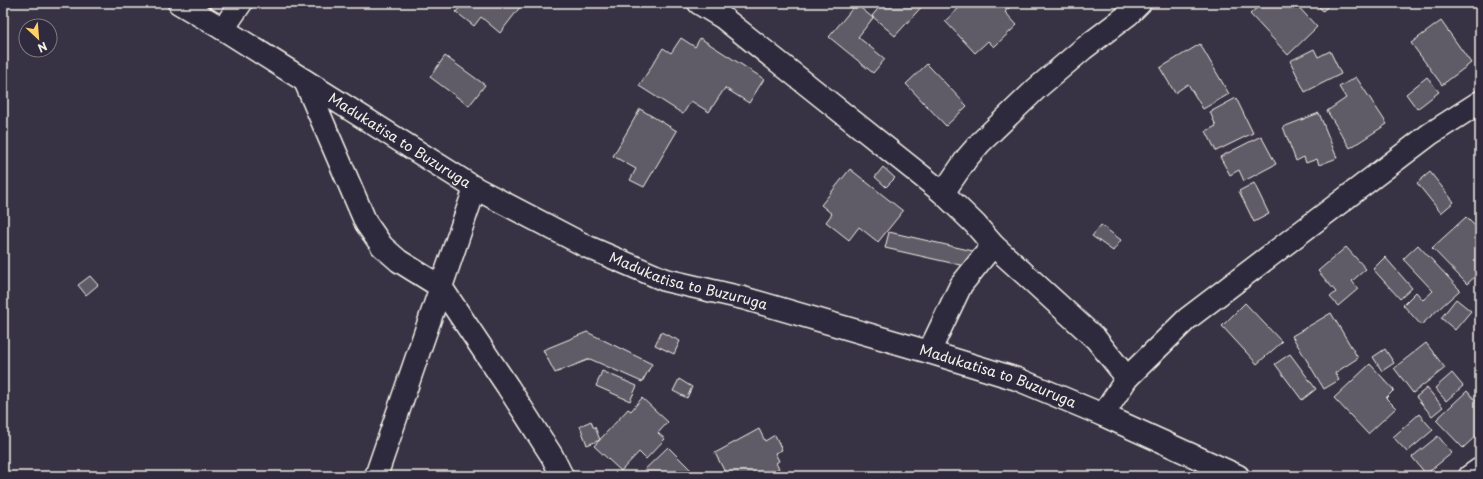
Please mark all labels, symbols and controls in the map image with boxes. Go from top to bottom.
north arrow [18,18,58,58]
text: N [35,38,50,57]
street label: Madukatisa to Buzuruga [325,87,476,193]
street label: Madukatisa to Buzuruga [606,246,771,315]
street label: Madukatisa to Buzuruga [917,339,1080,413]

